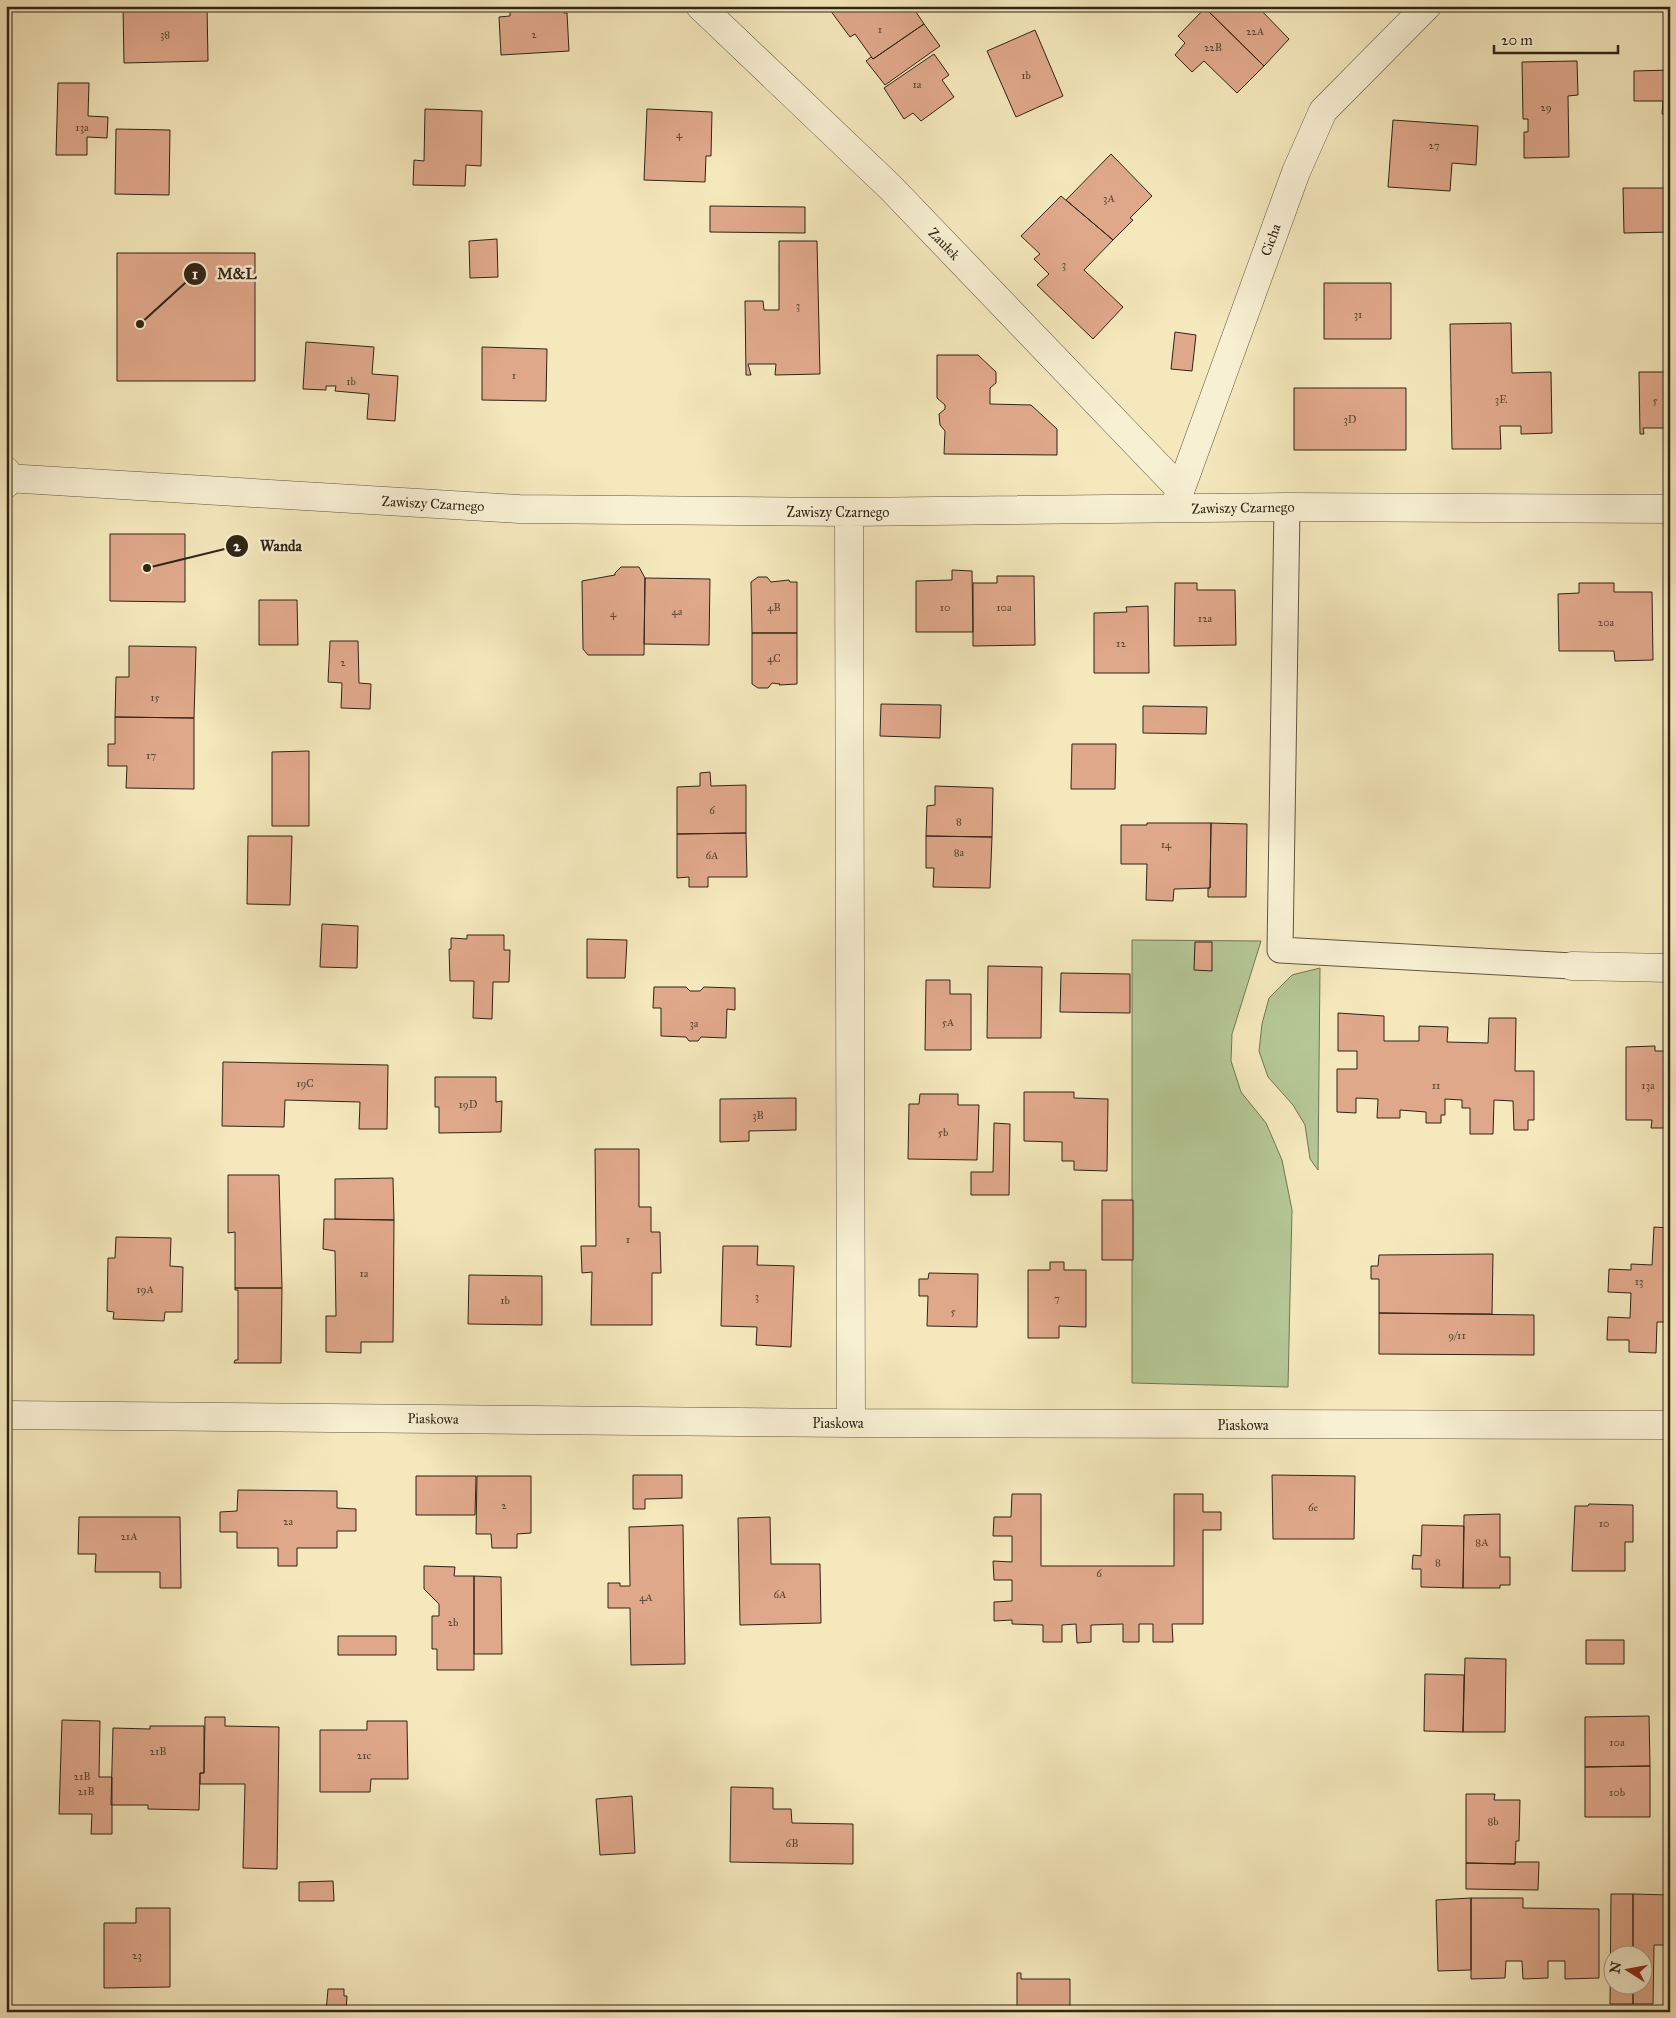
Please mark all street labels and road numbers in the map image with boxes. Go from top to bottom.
street label: Cicha [1257,222,1285,258]
street label: Zaułek [925,224,964,264]
street label: Zawiszy Czarnego [381,493,485,515]
street label: Zawiszy Czarnego [1191,499,1295,517]
street label: Zawiszy Czarnego [787,504,889,521]
street label: Piaskowa [407,1410,459,1428]
street label: Piaskowa [812,1415,864,1432]
street label: Piaskowa [1217,1417,1269,1434]

